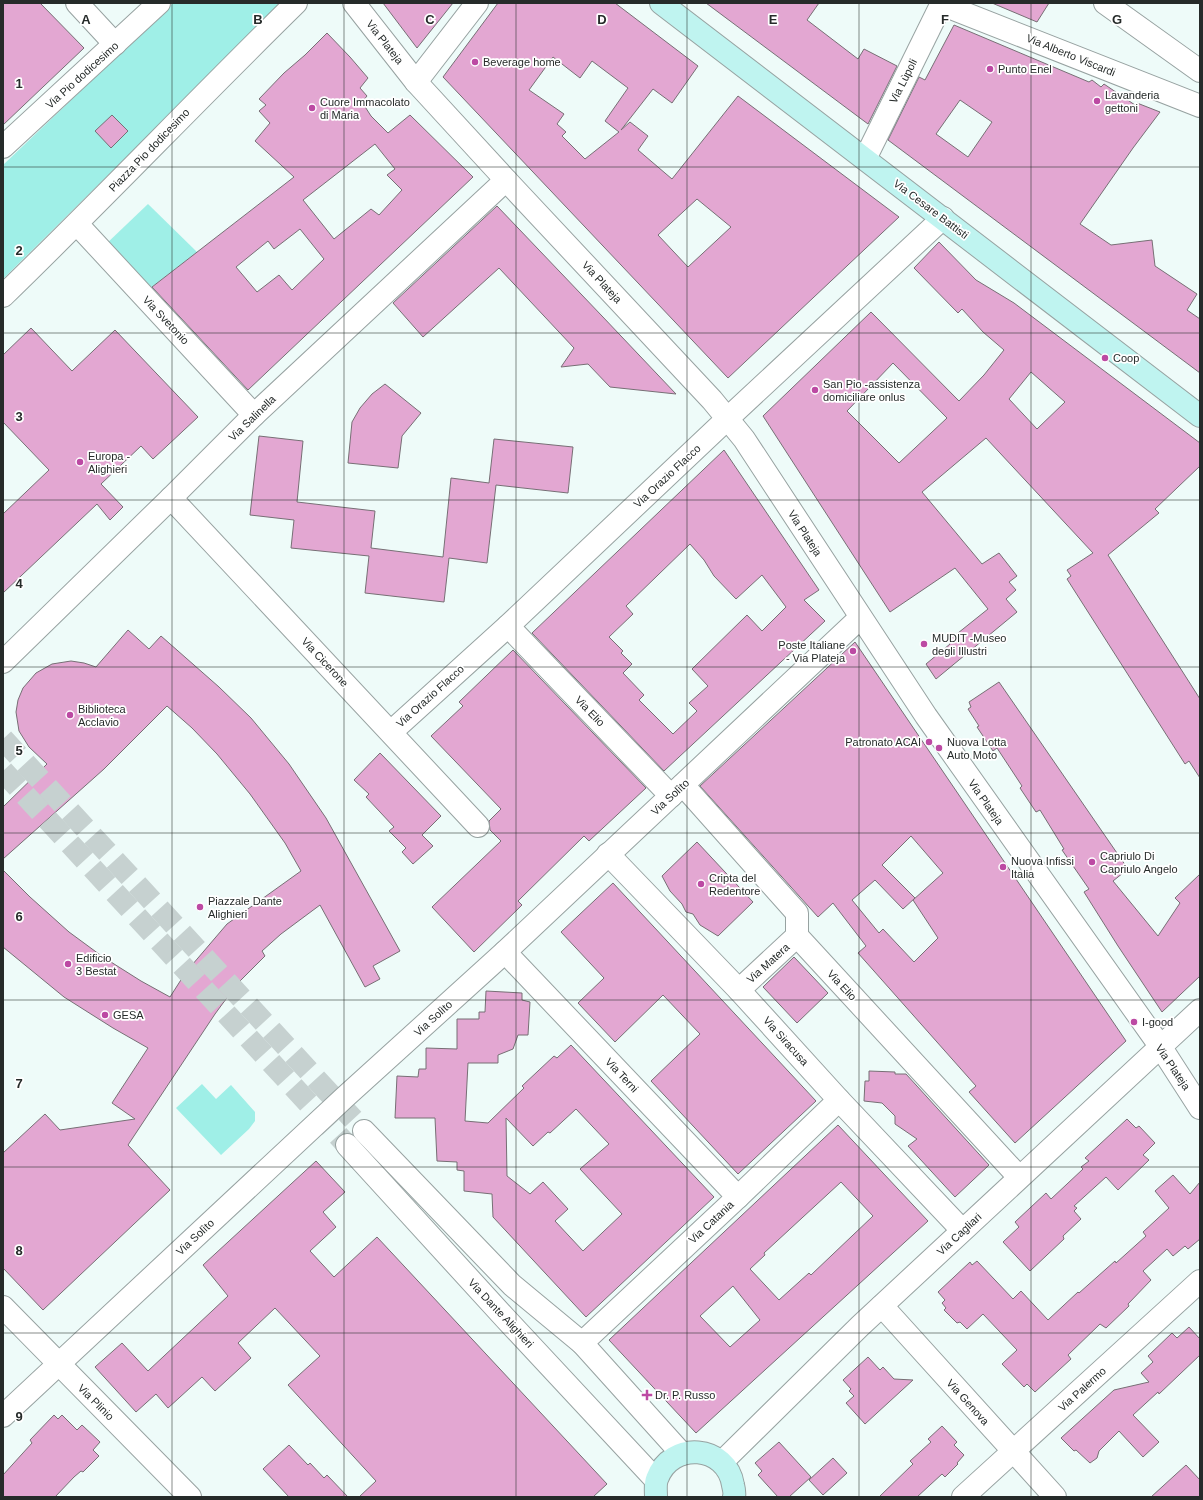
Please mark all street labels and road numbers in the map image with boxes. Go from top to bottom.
street label: Via Plateja [364,18,406,67]
street label: Via Alberto Viscardi [1025,32,1117,78]
street label: Via Pio dodicesimo [43,39,121,111]
street label: Via Lùpoli [887,57,919,105]
street label: Piazza Pio dodicesimo [106,106,192,194]
street label: Via Cesare Battisti [891,177,971,241]
street label: Via Plateja [580,259,625,306]
street label: Via Svetonio [141,293,191,347]
street label: Via Salinella [226,392,279,443]
street label: Via Orazio Flacco [631,442,703,510]
street label: Via Plateja [786,508,825,559]
street label: Via Cicerone [299,635,351,689]
street label: Via Orazio Flacco [394,663,466,729]
street label: Via Elio [573,693,607,729]
street label: Via Solìto [649,777,691,817]
street label: Via Plateja [966,777,1006,828]
street label: Via Matera [744,940,792,985]
street label: Via Elio [825,967,859,1003]
street label: Via Solìto [412,998,454,1038]
street label: Via Siracusa [761,1014,812,1069]
street label: Via Plateja [1153,1042,1193,1093]
street label: Via Terni [603,1055,641,1095]
street label: Via Catania [686,1198,736,1246]
street label: Via Cagliari [934,1210,984,1258]
street label: Via Solìto [174,1217,216,1257]
street label: Via Dante Alighieri [466,1276,536,1350]
street label: Via Palermo [1056,1365,1108,1413]
street label: Via Genova [944,1377,992,1428]
street label: Via Plinio [76,1382,116,1422]

